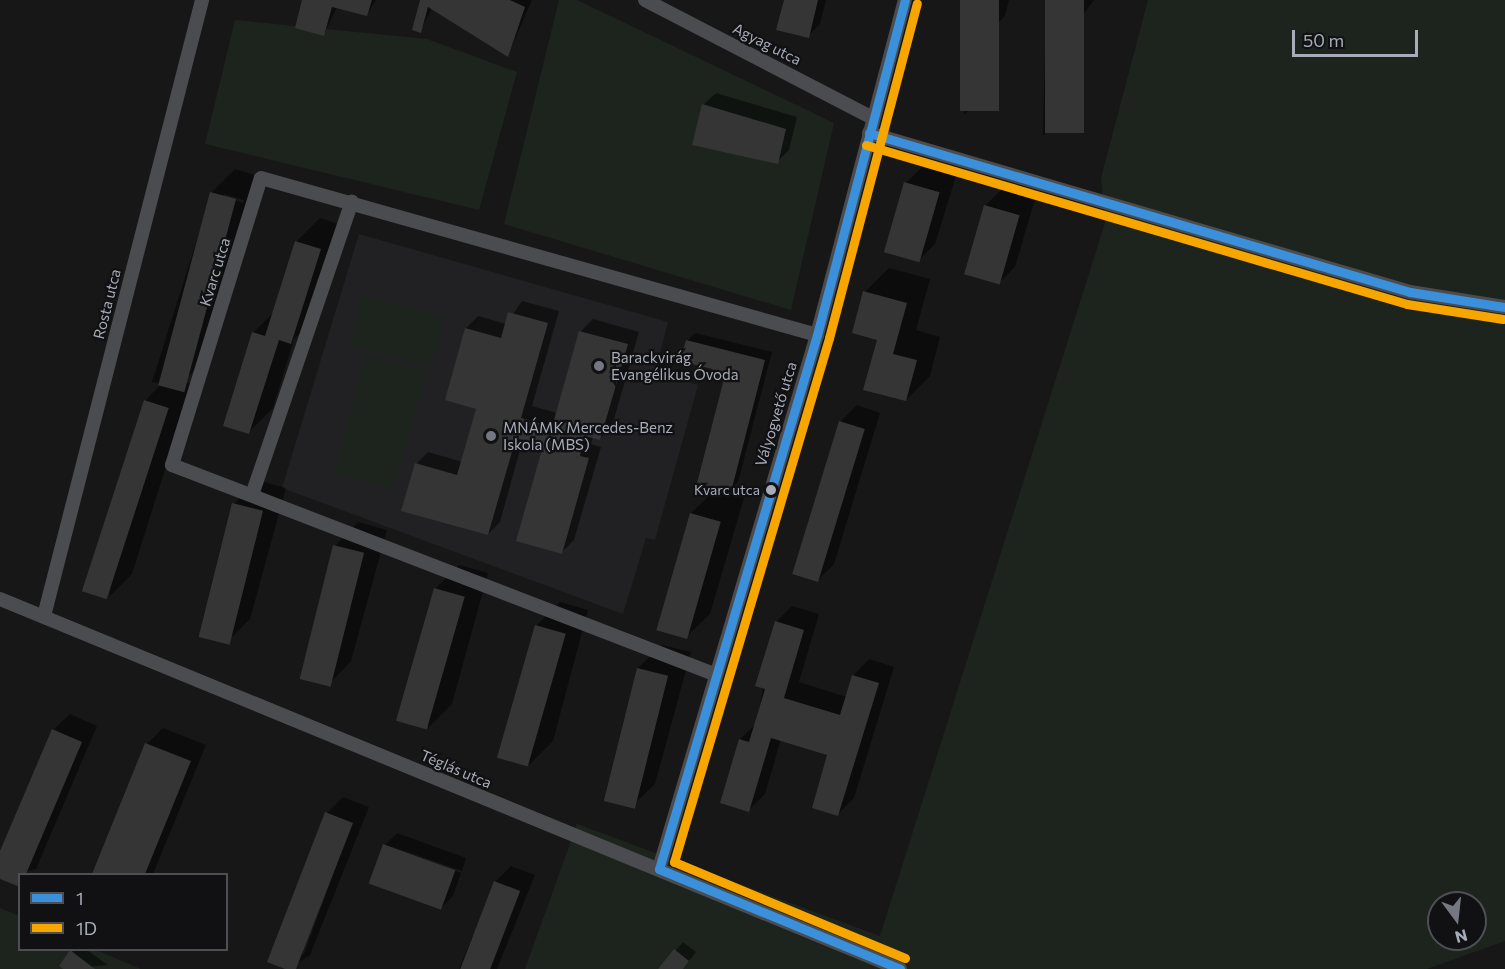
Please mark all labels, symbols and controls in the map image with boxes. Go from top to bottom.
scale bar [1295,18,1421,56]
street label: Agyag utca [730,19,804,69]
text: 50 m [1303,29,1344,51]
street label: Kvarc utca [196,236,234,308]
street label: Rosta utca [90,267,124,341]
place label: Barackvirág Evangélikus Óvoda [611,348,739,383]
marker: Barackvirág Evangélikus Óvoda [592,359,606,373]
street label: Vályogvető utca [752,360,800,468]
place label: MNÁMK Mercedes-Benz Iskola (MBS) [503,418,673,453]
marker: MNÁMK Mercedes-Benz Iskola (MBS) [484,429,498,443]
place label: Kvarc utca [694,482,760,498]
marker: Kvarc utca [765,484,777,496]
street label: Téglás utca [418,746,494,792]
legend [18,873,228,951]
text: 1 [76,887,84,909]
north arrow [1427,891,1487,951]
text: 1D [76,917,97,939]
text: N [1453,926,1470,948]

